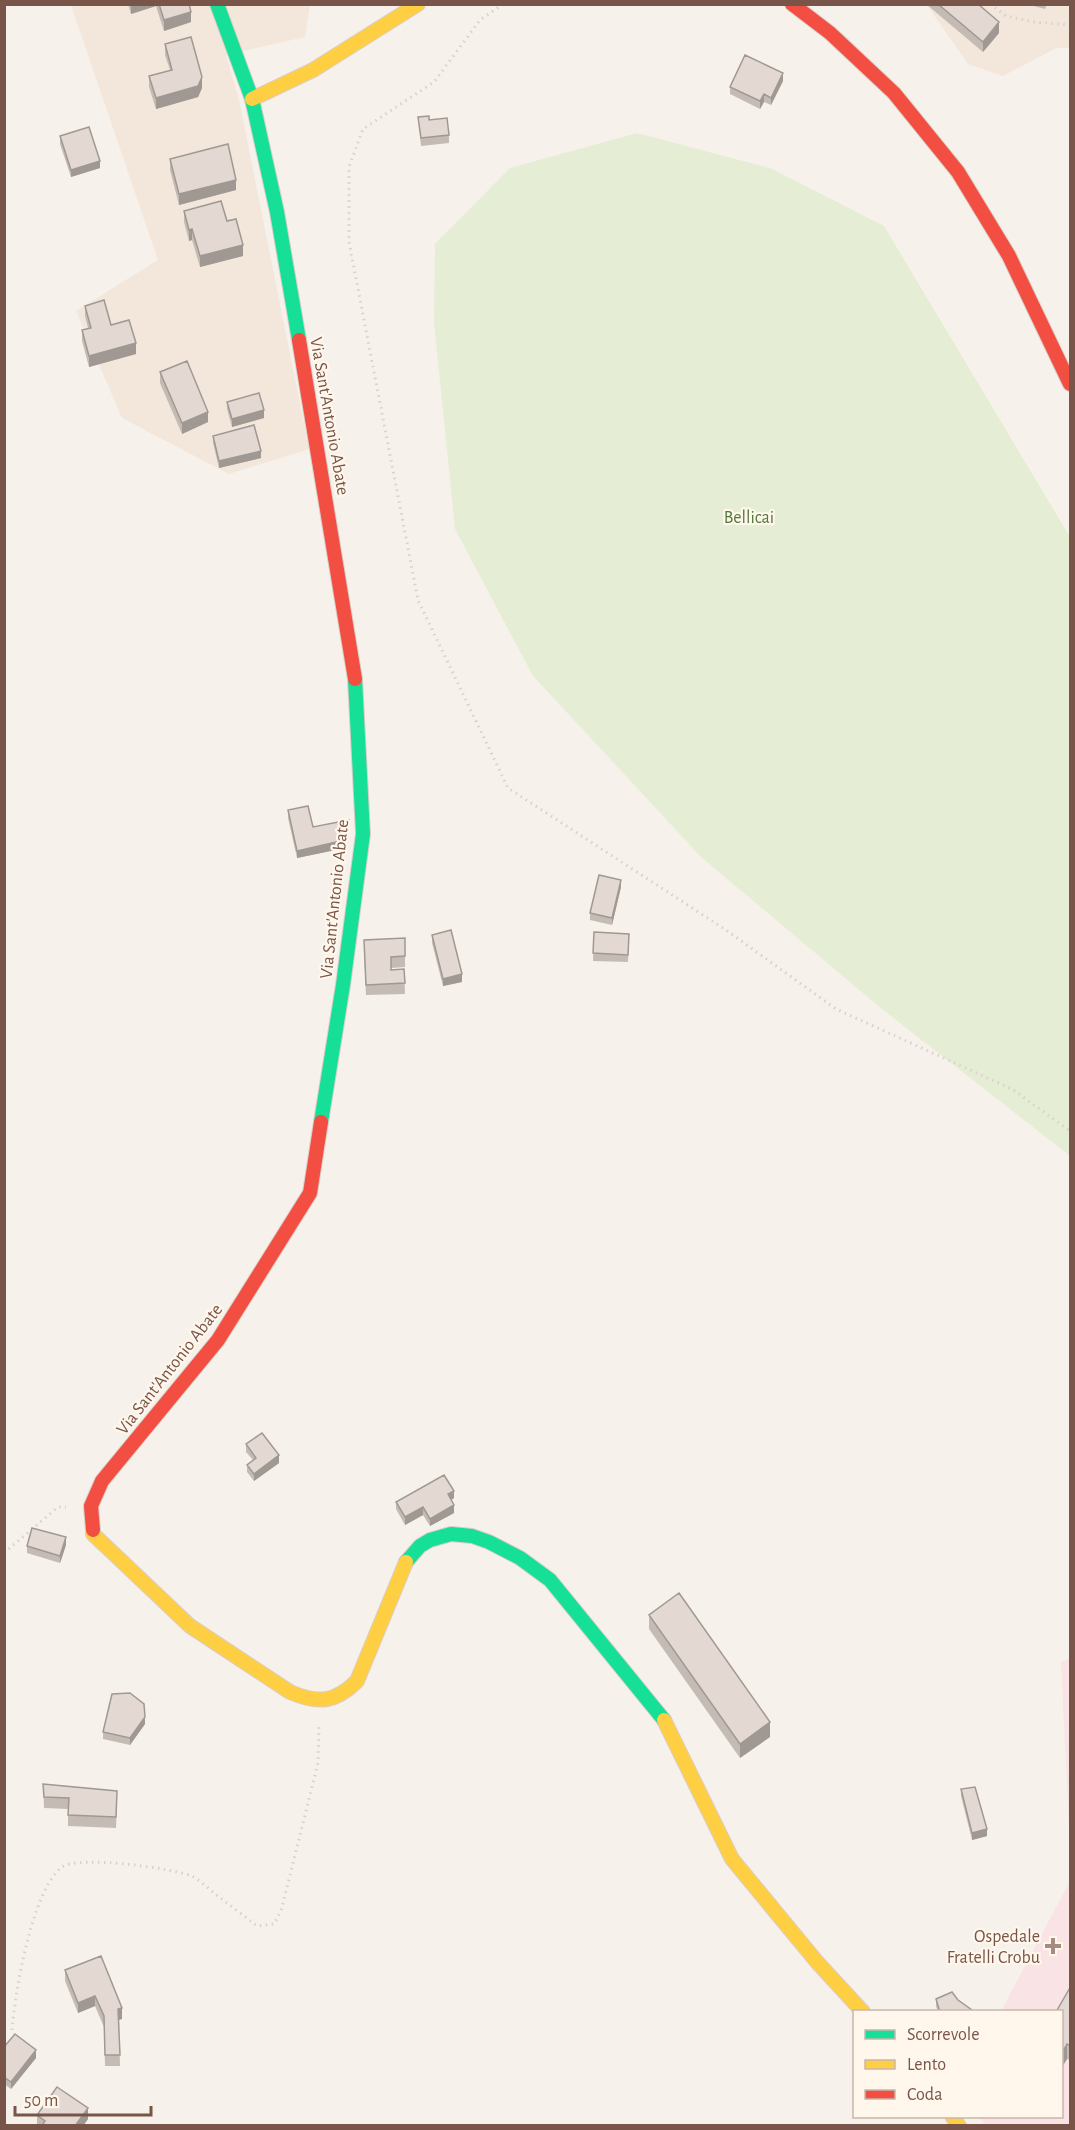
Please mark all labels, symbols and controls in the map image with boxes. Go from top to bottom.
street label: Via Sant'Antonio Abate [306,336,352,497]
park label: Bellicai [724,509,774,527]
street label: Via Sant'Antonio Abate [318,818,352,980]
street label: Via Sant'Antonio Abate [113,1301,226,1438]
place label: Ospedale Fratelli Crobu [947,1928,1040,1967]
marker: Ospedale Fratelli Crobu [1044,1937,1062,1955]
legend [853,2010,1063,2118]
text: Scorrevole [907,2026,980,2044]
text: Lento [907,2056,946,2074]
scale bar [15,2079,152,2117]
text: Coda [907,2086,942,2104]
text: 50 m [24,2092,58,2110]

